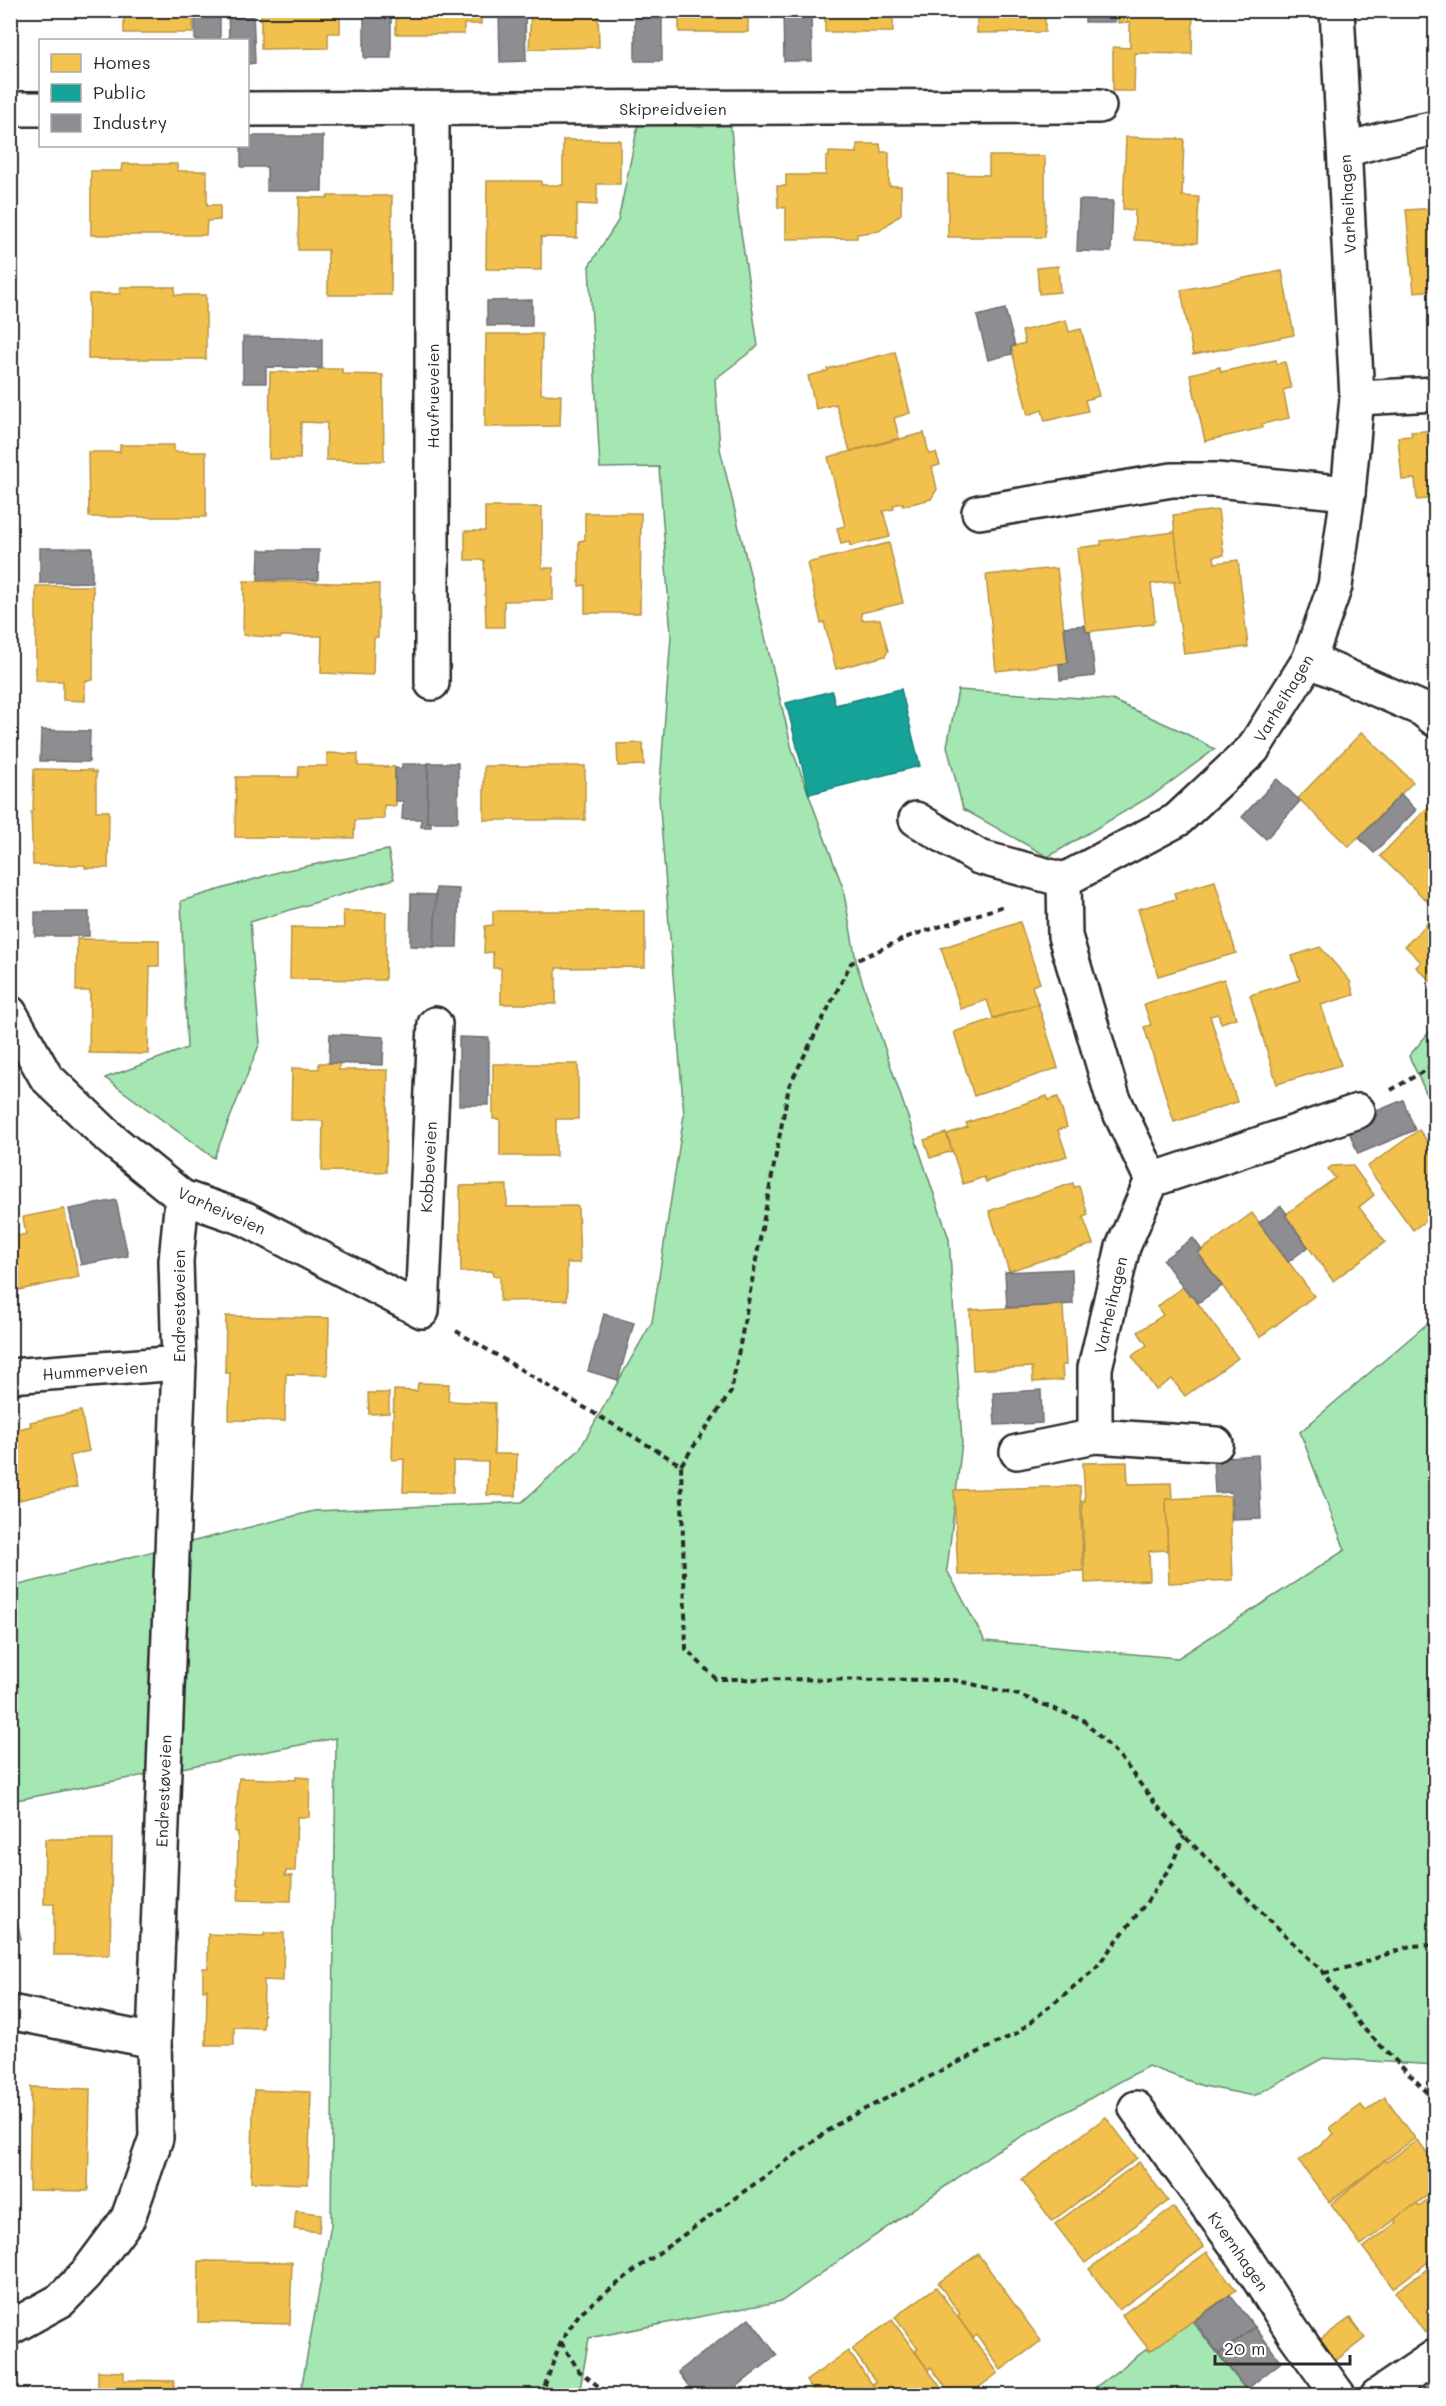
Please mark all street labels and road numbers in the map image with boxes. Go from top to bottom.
street label: Skipreidveien [619,98,727,119]
street label: Varheihagen [1334,154,1360,254]
street label: Havfrueveien [422,344,443,448]
street label: Varheihagen [1248,650,1318,746]
street label: Kobbeveien [415,1121,441,1213]
street label: Varheiveien [175,1181,269,1239]
street label: Endrestøveien [168,1250,189,1362]
street label: Varheihagen [1089,1254,1131,1356]
street label: Hummerveien [42,1356,148,1384]
street label: Endrestøveien [151,1734,175,1848]
street label: Kvernhagen [1204,2207,1274,2295]

